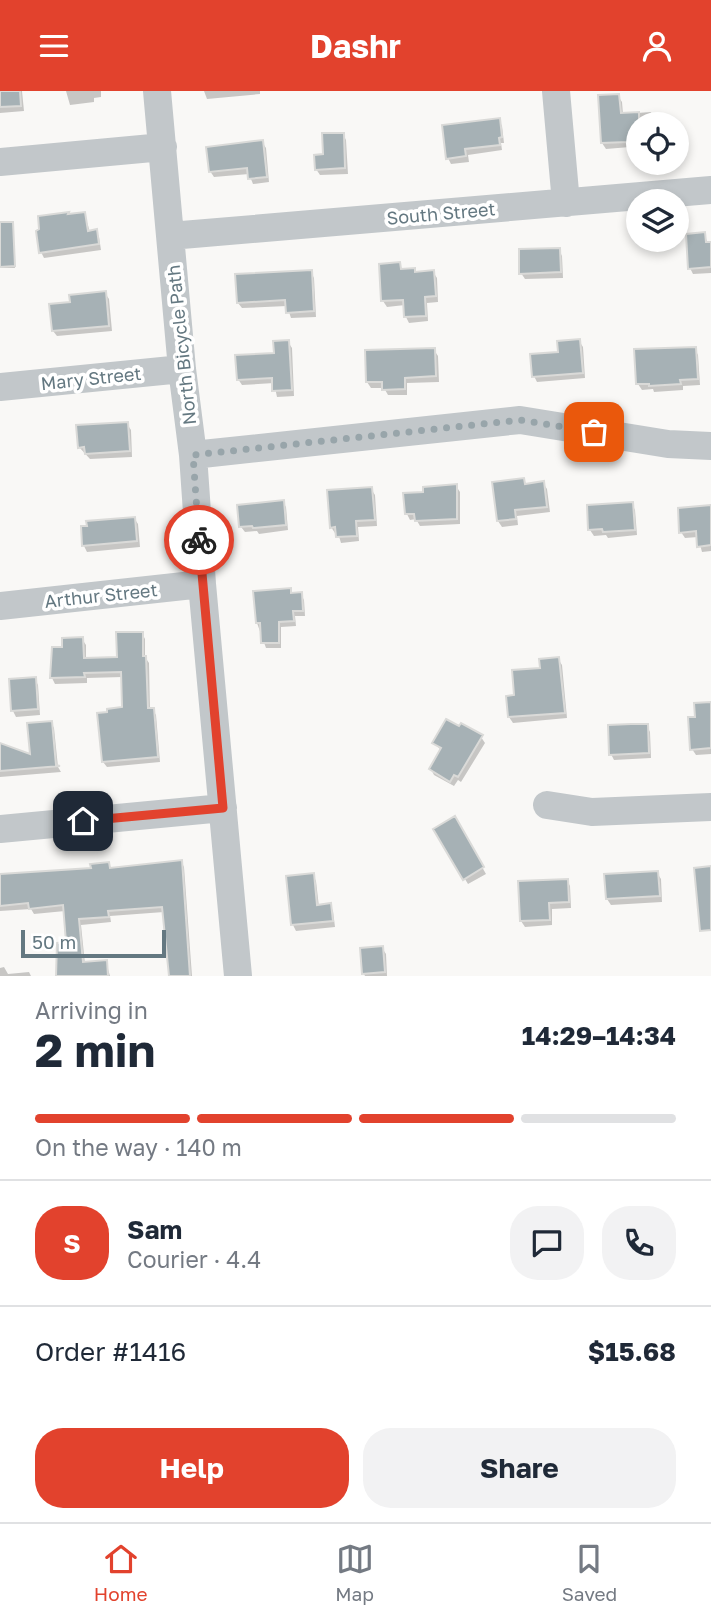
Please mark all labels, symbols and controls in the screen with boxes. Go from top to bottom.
icon: menu [35,27,73,65]
text: Dashr [310,27,401,65]
icon: person [638,27,676,65]
map controls [626,112,689,252]
button: locate [626,112,689,175]
button: layers [626,189,689,252]
street label: South Street [386,197,496,229]
street label: North Bicycle Path [162,264,200,426]
street label: Mary Street [40,362,142,394]
pin [564,402,624,462]
icon: bag [575,413,613,451]
courier [164,505,234,575]
icon: bike [180,521,218,559]
street label: Arthur Street [43,578,159,612]
pin [53,791,113,851]
icon: home [64,802,102,840]
scale bar [21,927,166,959]
text: 50 m [32,930,76,953]
text: Arriving in [35,996,148,1024]
text: 14:29–14:34 [522,1020,676,1051]
text: 2 min [35,1022,155,1077]
text: On the way · 140 m [35,1133,242,1161]
button: chat [510,1206,584,1280]
button: phone [602,1206,676,1280]
text: Sam [127,1214,182,1245]
text: S [63,1228,81,1259]
text: Courier · 4.4 [127,1245,261,1273]
text: Order #1416 [35,1336,186,1367]
text: $15.68 [588,1336,676,1367]
button: Help [35,1428,349,1508]
button: Share [363,1428,676,1508]
tab: Home [94,1540,148,1605]
tab: Map [335,1540,374,1605]
tab: Saved [562,1540,617,1605]

